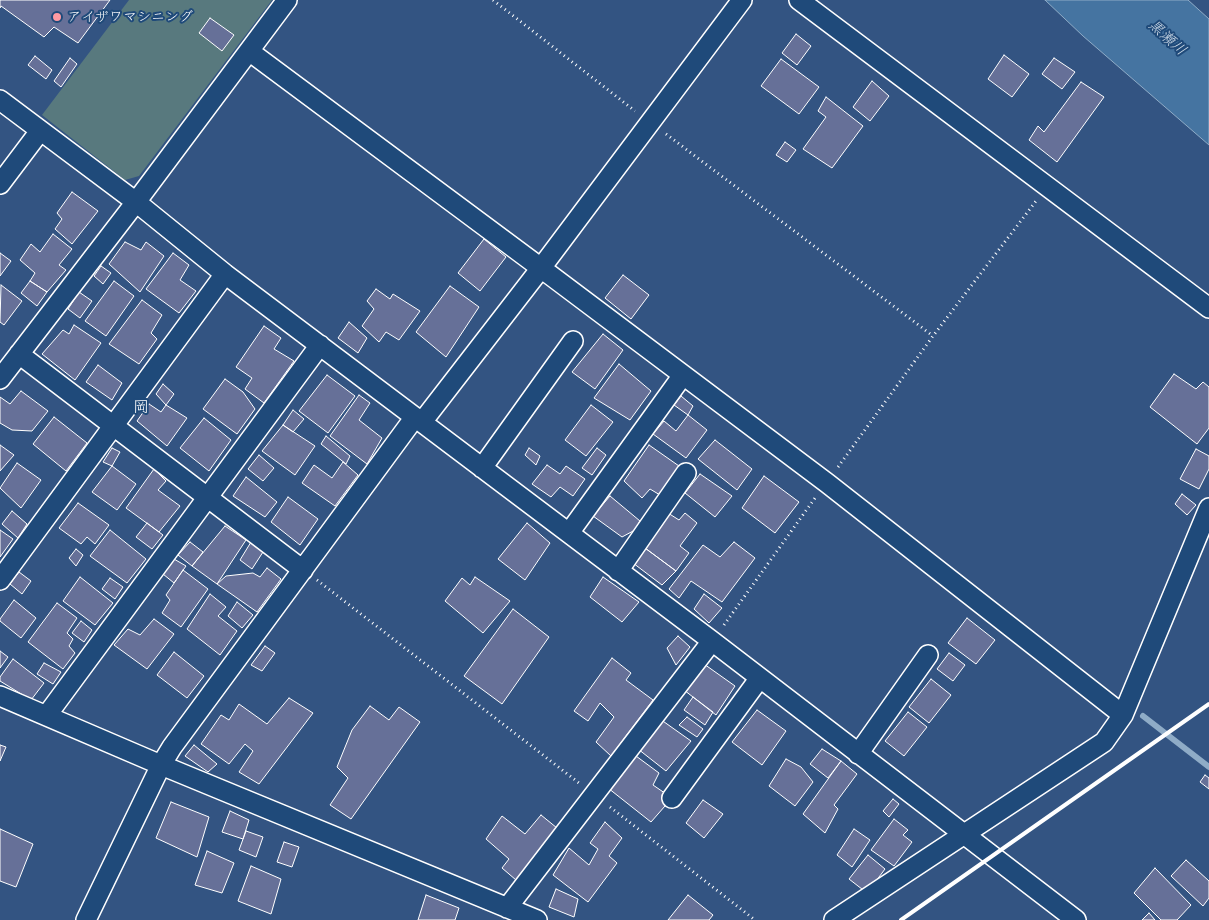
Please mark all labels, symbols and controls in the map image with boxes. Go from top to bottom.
place label: アイザワマシニング [67,9,193,25]
marker: アイザワマシニング [51,11,63,23]
water label: 黒瀬川 [1144,16,1190,60]
district label: 岡 [133,398,149,418]

